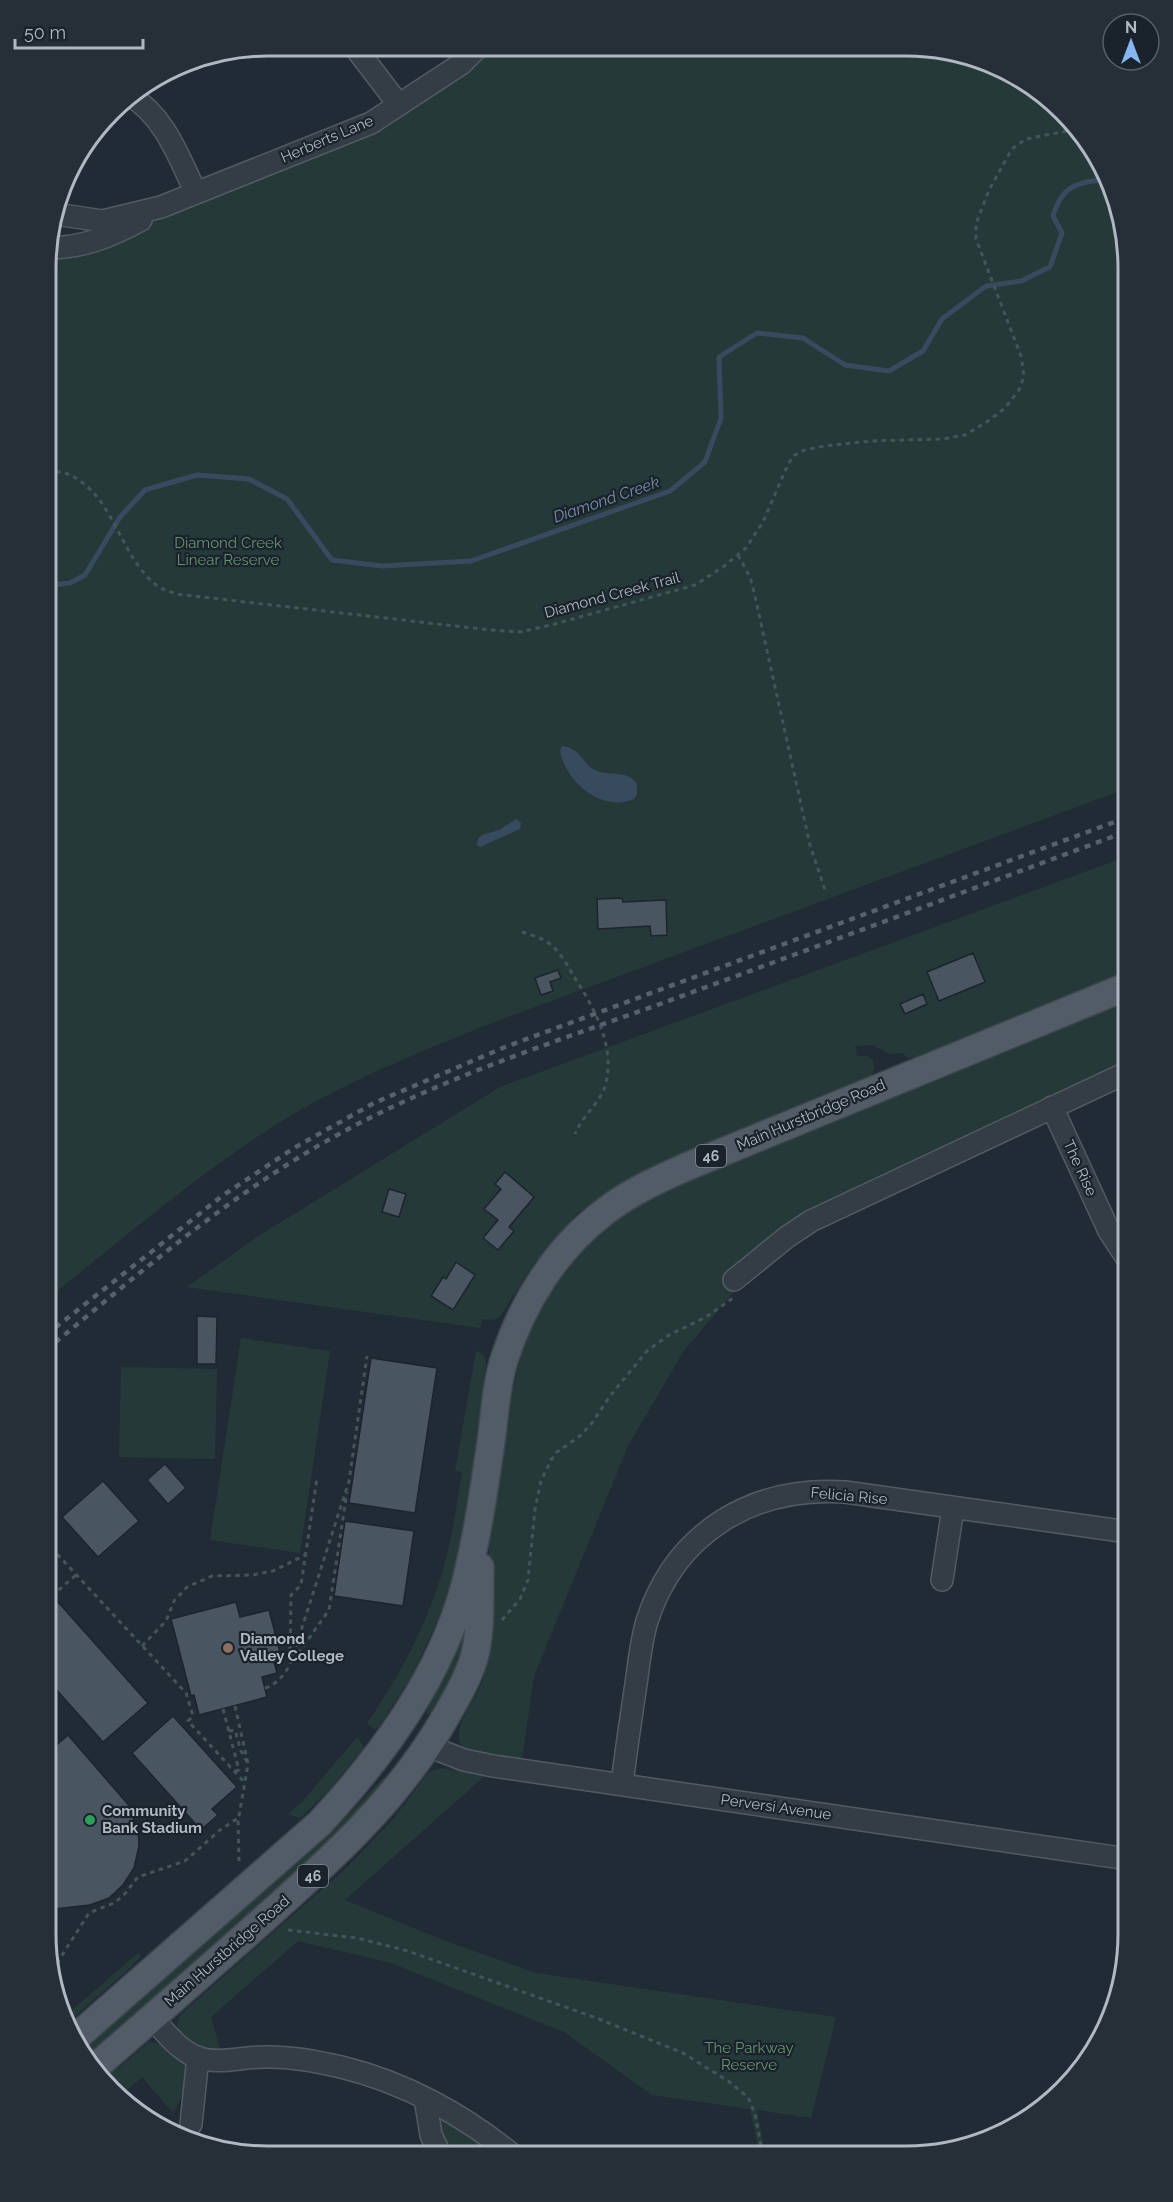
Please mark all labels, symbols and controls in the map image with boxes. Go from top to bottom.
scale bar [15,12,142,50]
north arrow [1101,12,1161,72]
text: N [1125,18,1137,37]
text: 50 m [24,22,66,43]
street label: Herberts Lane [278,111,376,167]
water label: Diamond Creek [551,472,662,527]
park label: Diamond Creek Linear Reserve [174,534,282,569]
street label: Diamond Creek Trail [542,568,683,622]
street label: Main Hurstbridge Road [734,1076,888,1154]
street label: The Rise [1059,1137,1101,1199]
road number: 46 [696,1145,726,1167]
street label: Felicia Rise [810,1484,888,1508]
place label: Diamond Valley College [240,1630,344,1665]
marker: Diamond Valley College [221,1641,235,1655]
street label: Perversi Avenue [720,1790,833,1824]
place label: Community Bank Stadium [102,1802,202,1837]
marker: Community Bank Stadium [83,1813,97,1827]
road number: 46 [298,1865,328,1887]
street label: Main Hurstbridge Road [161,1892,293,2010]
park label: The Parkway Reserve [704,2039,794,2074]

